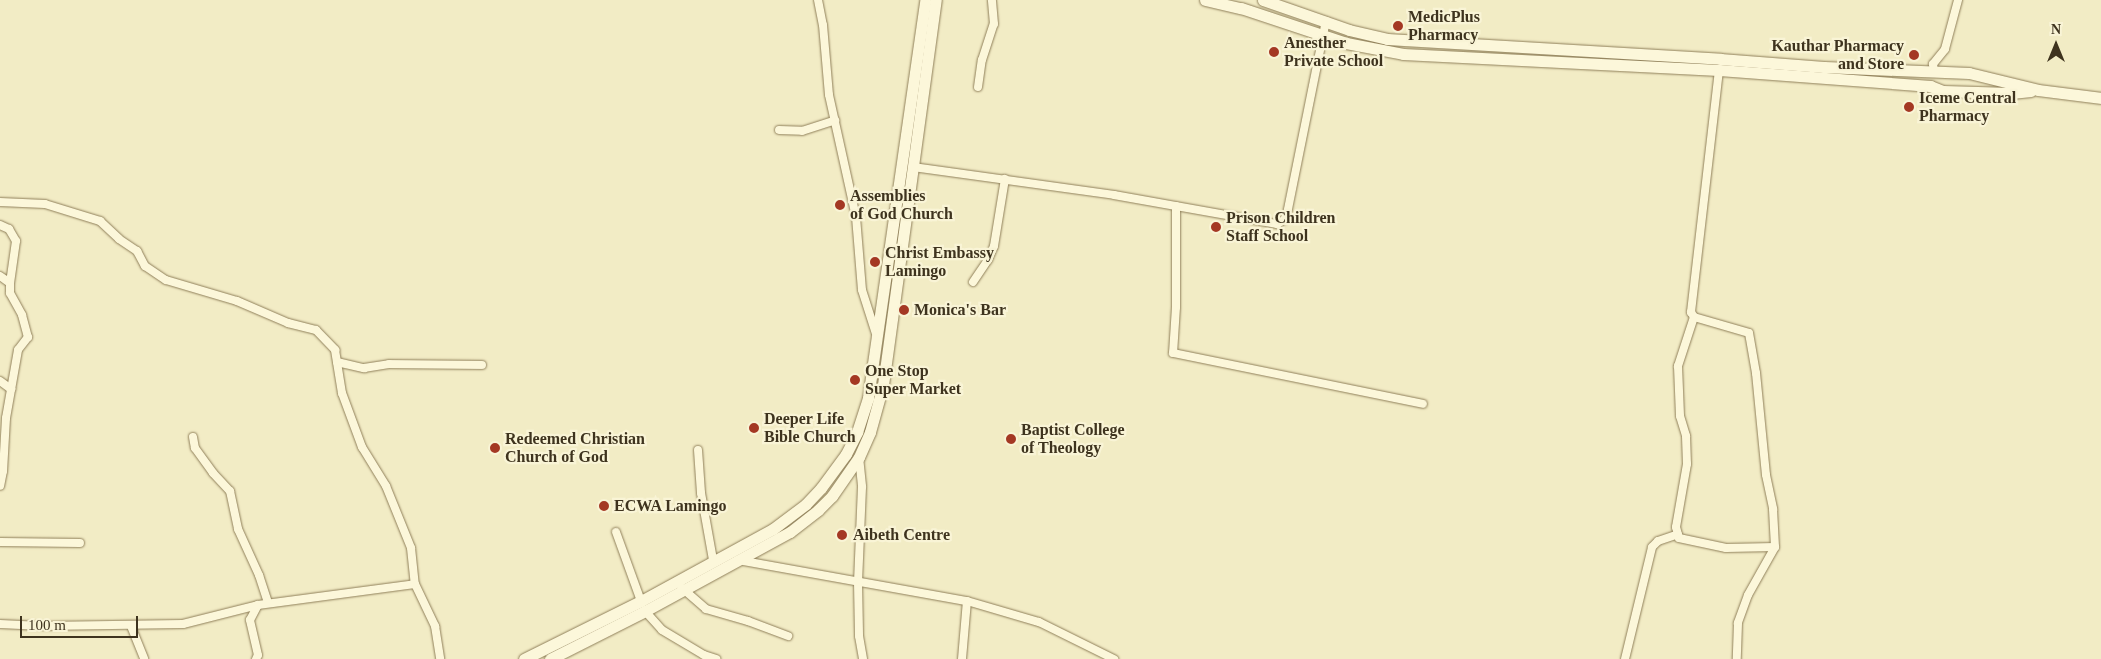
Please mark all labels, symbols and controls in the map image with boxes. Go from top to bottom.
place label: MedicPlus Pharmacy [1408,7,1480,45]
marker: MedicPlus Pharmacy [1392,20,1404,32]
north arrow [2031,20,2081,70]
text: N [2051,22,2061,37]
place label: Anesther Private School [1284,33,1383,71]
place label: Kauthar Pharmacy and Store [1771,36,1904,74]
marker: Anesther Private School [1268,46,1280,58]
marker: Kauthar Pharmacy and Store [1908,49,1920,61]
place label: Iceme Central Pharmacy [1919,88,2016,126]
marker: Iceme Central Pharmacy [1903,101,1915,113]
place label: Assemblies of God Church [850,186,953,224]
marker: Assemblies of God Church [834,199,846,211]
place label: Prison Children Staff School [1226,208,1335,246]
marker: Prison Children Staff School [1210,221,1222,233]
place label: Christ Embassy Lamingo [885,243,994,281]
marker: Christ Embassy Lamingo [869,256,881,268]
place label: Monica's Bar [914,300,1006,320]
marker: Monica's Bar [898,304,910,316]
place label: One Stop Super Market [865,361,961,399]
marker: One Stop Super Market [849,374,861,386]
place label: Deeper Life Bible Church [764,409,856,447]
place label: Baptist College of Theology [1021,420,1125,458]
marker: Deeper Life Bible Church [748,422,760,434]
place label: Redeemed Christian Church of God [505,429,645,467]
marker: Baptist College of Theology [1005,433,1017,445]
marker: Redeemed Christian Church of God [489,442,501,454]
place label: ECWA Lamingo [614,496,727,516]
marker: ECWA Lamingo [598,500,610,512]
place label: Aibeth Centre [853,525,950,545]
marker: Aibeth Centre [835,528,849,542]
scale bar [22,606,140,638]
text: 100 m [28,617,66,633]

